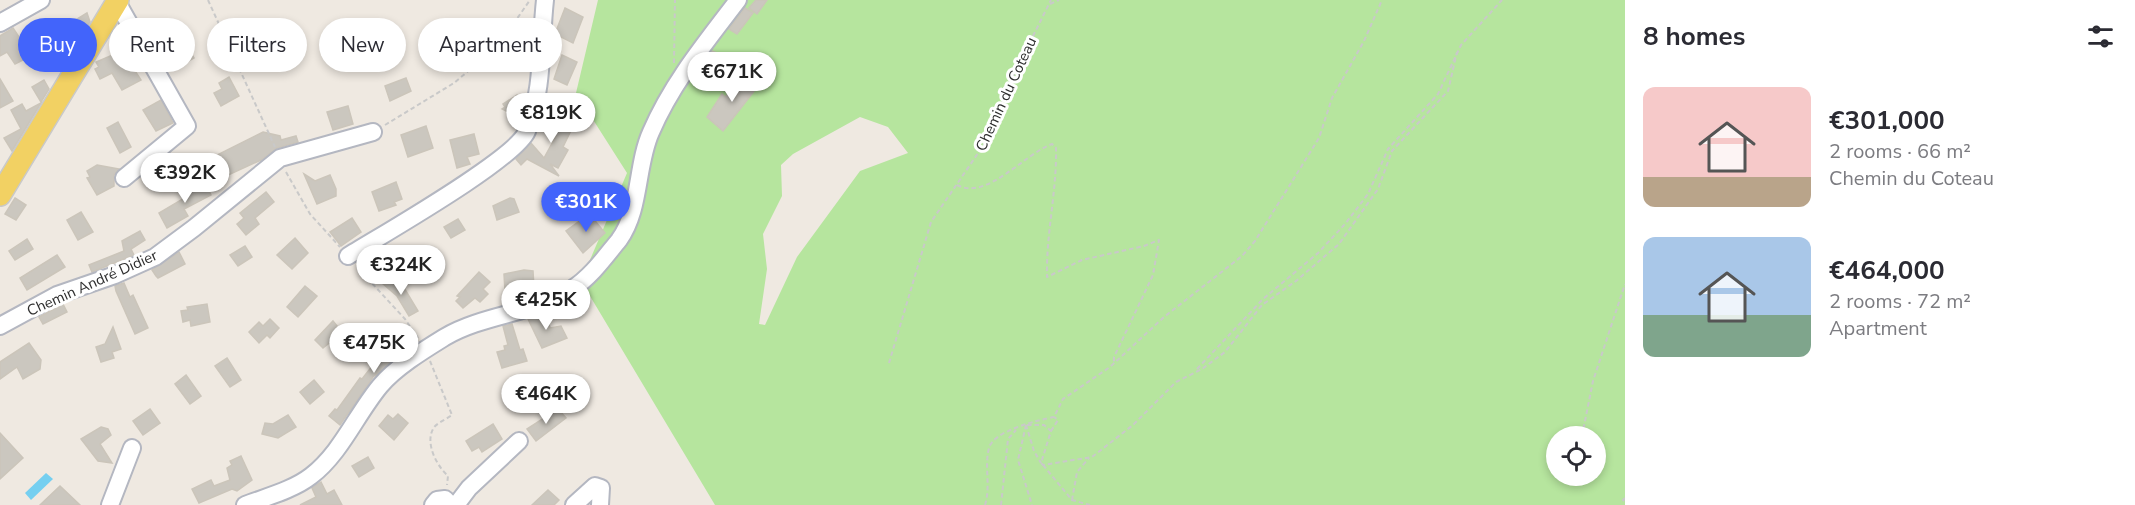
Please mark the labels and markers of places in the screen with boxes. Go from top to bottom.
pin: €671K [690,52,774,103]
pin: €819K [509,93,593,144]
pin: €392K [143,153,227,204]
pin: €301K [544,182,628,233]
pin: €324K [359,245,443,296]
pin: €425K [504,280,588,331]
pin: €475K [332,323,416,374]
pin: €464K [504,374,588,425]

